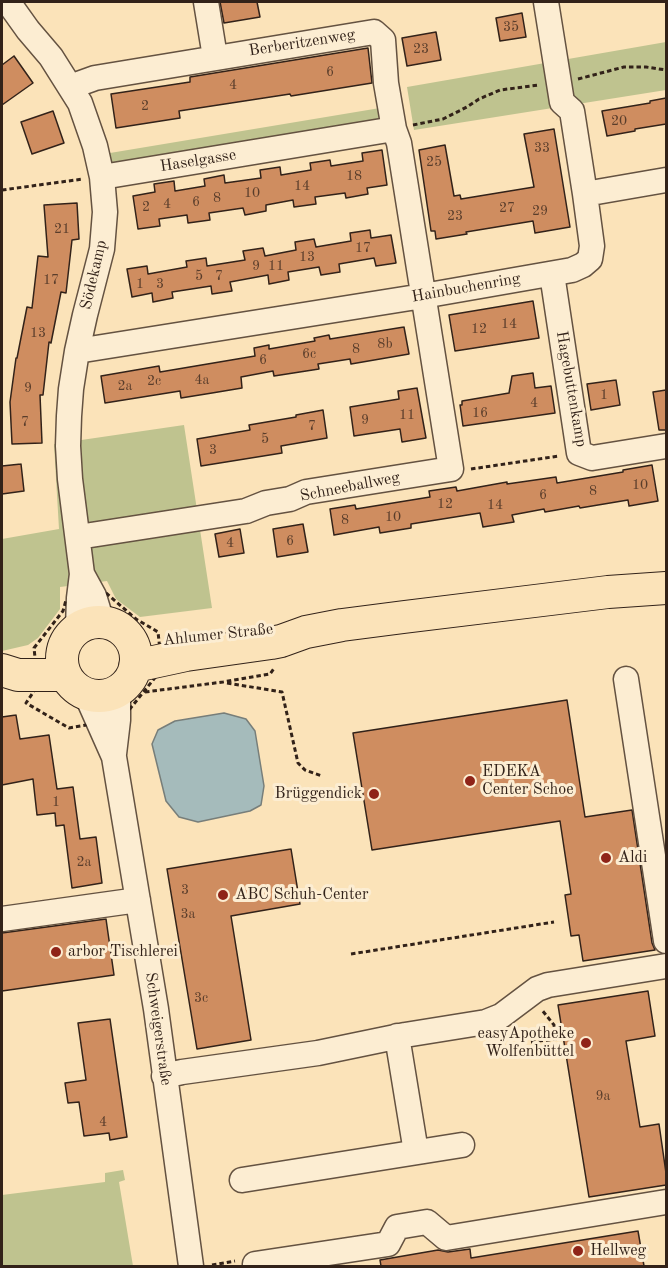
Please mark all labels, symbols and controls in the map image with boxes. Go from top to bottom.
house number: 35 [503,19,519,35]
street label: Berberitzenweg [247,25,357,61]
house number: 23 [413,41,429,57]
house number: 6 [326,64,334,80]
house number: 4 [229,77,237,93]
house number: 2 [141,98,149,114]
house number: 20 [611,113,627,129]
house number: 33 [534,140,550,156]
street label: Haselgasse [159,146,237,176]
house number: 25 [426,154,442,170]
house number: 18 [346,168,362,184]
house number: 14 [294,178,310,194]
house number: 10 [244,185,260,201]
house number: 8 [213,190,221,206]
house number: 6 [192,194,200,210]
house number: 4 [163,196,171,212]
house number: 2 [142,199,150,215]
house number: 27 [499,200,515,216]
house number: 29 [532,203,548,219]
house number: 23 [447,208,463,224]
house number: 21 [54,221,70,237]
street label: Södekamp [77,238,111,312]
house number: 17 [355,240,371,256]
house number: 13 [299,249,315,265]
house number: 9 [252,258,260,274]
house number: 11 [268,258,284,274]
house number: 5 [195,268,203,284]
house number: 7 [215,268,223,284]
street label: Hainbuchenring [410,269,522,307]
house number: 17 [43,272,59,288]
house number: 1 [136,276,144,292]
house number: 3 [156,276,164,292]
house number: 14 [501,316,517,332]
house number: 12 [471,321,487,337]
house number: 13 [30,325,46,341]
street label: Hagebuttenkamp [551,329,591,449]
house number: 8b [377,336,393,352]
house number: 8 [352,341,360,357]
house number: 6c [302,346,316,362]
house number: 6 [259,352,267,368]
house number: 4a [194,372,210,388]
house number: 2c [147,373,161,389]
house number: 2a [117,378,133,394]
house number: 9 [24,380,32,396]
house number: 1 [600,387,608,403]
house number: 4 [530,395,538,411]
house number: 16 [472,405,488,421]
house number: 11 [399,407,415,423]
house number: 9 [361,412,369,428]
house number: 7 [21,414,29,430]
house number: 7 [308,418,316,434]
house number: 5 [261,431,269,447]
house number: 3 [209,442,217,458]
street label: Schneeballweg [298,468,402,506]
house number: 10 [632,477,648,493]
house number: 8 [589,483,597,499]
house number: 6 [539,487,547,503]
house number: 12 [437,496,453,512]
house number: 14 [487,497,503,513]
house number: 10 [385,509,401,525]
house number: 8 [341,512,349,528]
house number: 6 [286,533,294,549]
house number: 4 [226,535,234,551]
street label: Ahlumer Straße [162,620,274,650]
place label: EDEKA Center Schoe [482,762,574,800]
marker: EDEKA Center Schoe [463,774,477,788]
place label: Brüggendick [275,784,362,804]
marker: Brüggendick [367,787,381,801]
house number: 1 [52,794,60,810]
place label: Aldi [618,848,647,868]
marker: Aldi [599,851,613,865]
house number: 2a [76,854,92,870]
house number: 3 [181,882,189,898]
place label: ABC Schuh-Center [235,885,368,905]
marker: ABC Schuh-Center [216,888,230,902]
house number: 3a [180,906,196,922]
place label: arbor Tischlerei [68,942,178,962]
marker: arbor Tischlerei [49,945,63,959]
street label: Schweigerstraße [141,971,175,1087]
house number: 3c [194,990,208,1006]
place label: easyApotheke Wolfenbüttel [478,1024,574,1062]
marker: easyApotheke Wolfenbüttel [579,1036,593,1050]
house number: 9a [595,1088,611,1104]
house number: 4 [99,1114,107,1130]
place label: Hellweg [590,1241,646,1261]
marker: Hellweg [571,1244,585,1258]

